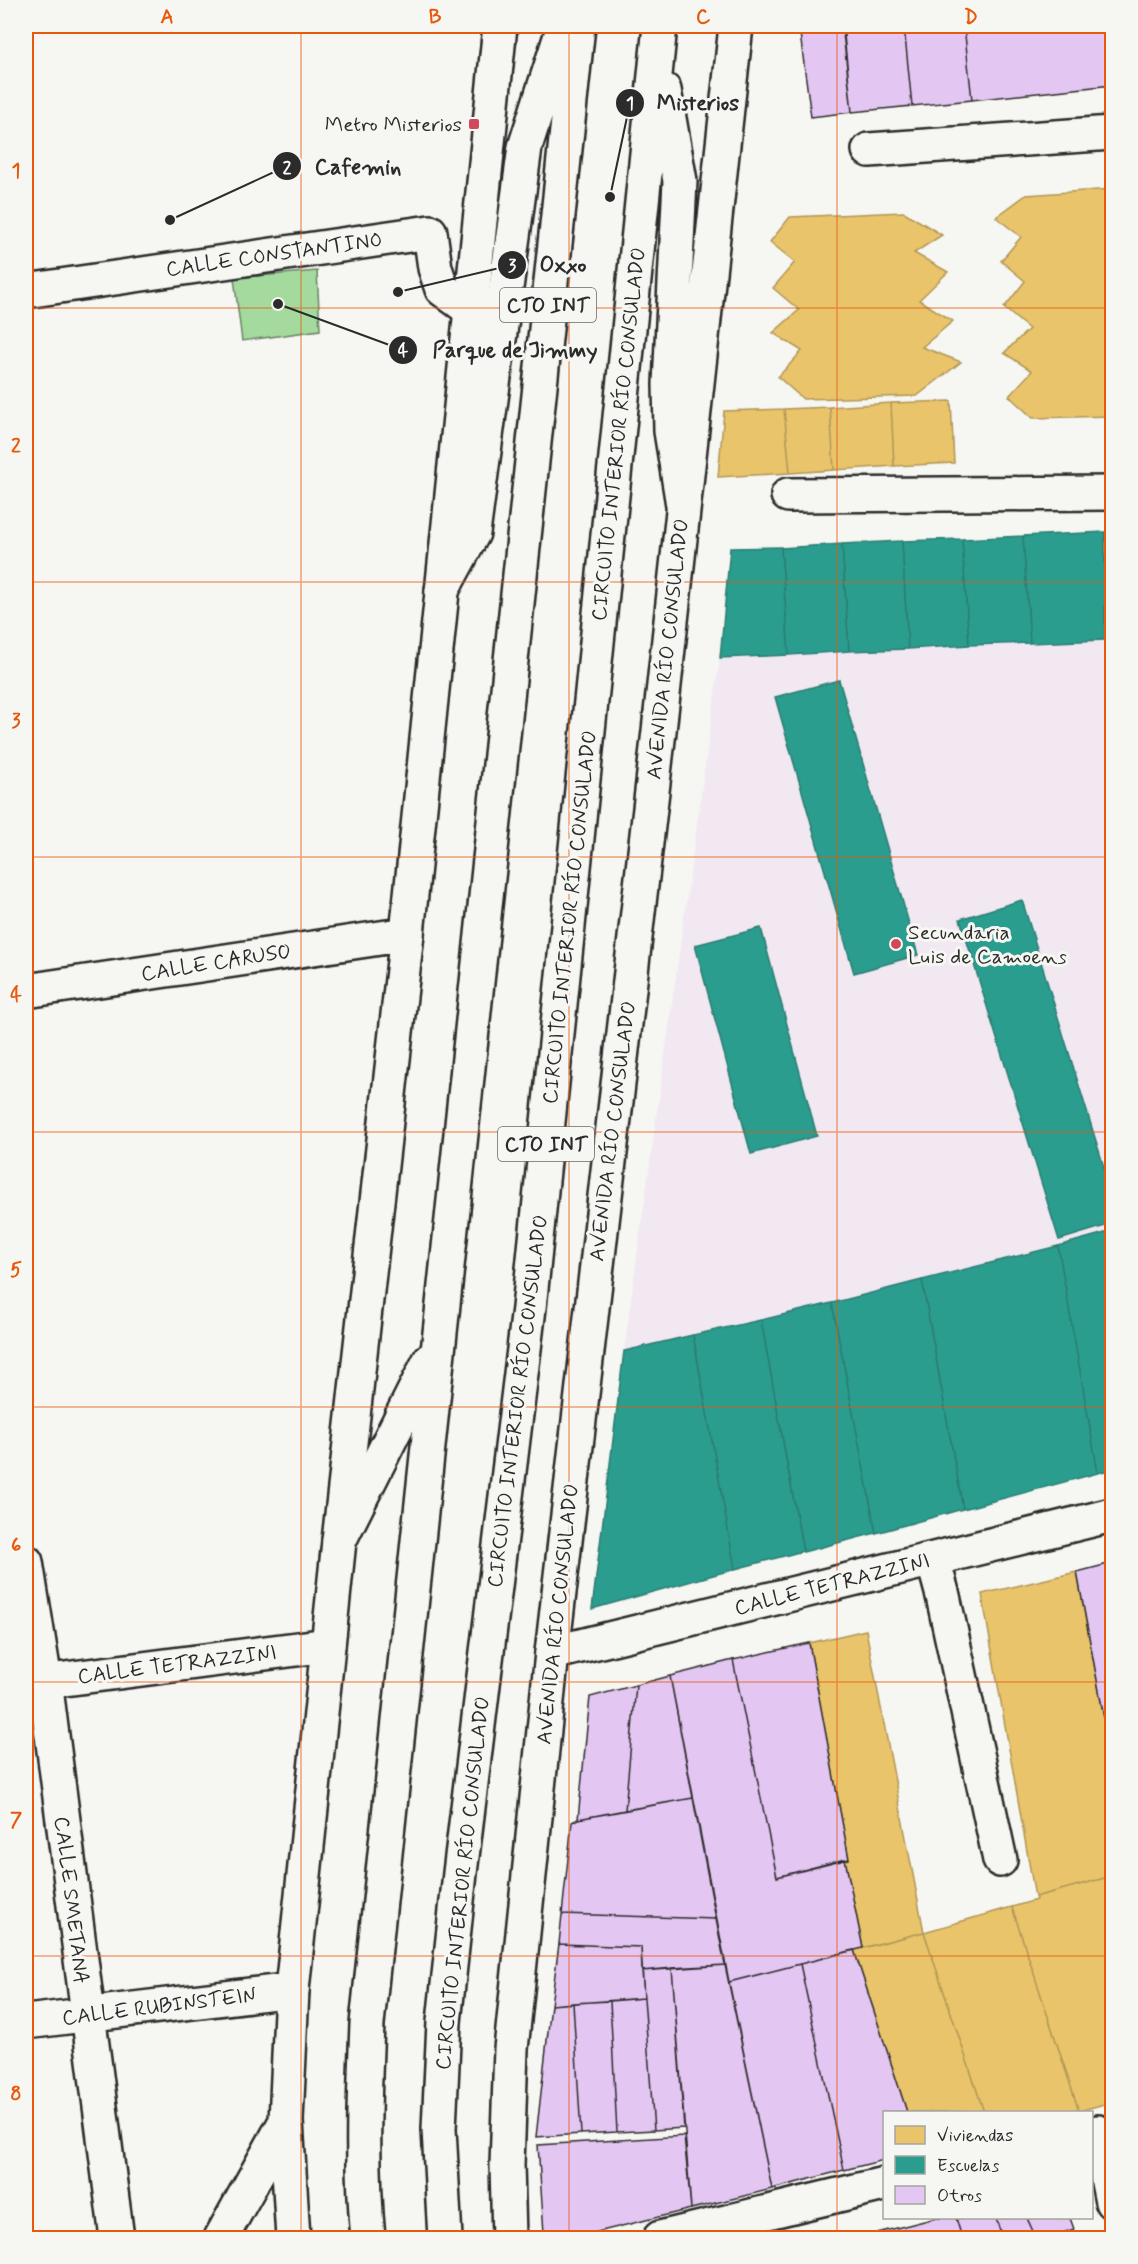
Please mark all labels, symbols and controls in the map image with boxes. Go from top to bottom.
text: A [160,4,174,31]
text: B [429,4,442,31]
text: C [696,4,711,31]
text: D [964,4,978,31]
callout: Misterios [615,83,751,123]
text: Misterios [657,90,739,118]
text: 1 [626,92,634,116]
place label: Metro Misterios [325,111,462,139]
marker: Metro Misterios [467,117,481,131]
callout: Cafemin [272,146,413,186]
text: Cafemin [315,154,401,182]
text: 2 [283,156,292,180]
text: 1 [12,158,20,185]
street label: CALLE CONSTANTINO [164,226,384,284]
callout: Oxxo [497,245,598,285]
street label: CIRCUITO INTERIOR RÍO CONSULADO [585,246,653,622]
text: Oxxo [539,252,587,280]
text: 3 [508,254,517,278]
road number: CTO INT [500,288,596,322]
callout: Parque de Jimmy [388,330,611,370]
text: Parque de Jimmy [433,337,597,365]
text: 4 [398,339,409,363]
text: 2 [11,433,21,460]
street label: AVENIDA RÍO CONSULADO [640,517,696,781]
text: 3 [11,708,21,735]
street label: CIRCUITO INTERIOR RÍO CONSULADO [536,729,604,1105]
place label: Secundaria Luis de Camoens [908,919,1067,971]
street label: CALLE CARUSO [139,937,293,989]
marker: Secundaria Luis de Camoens [889,937,903,951]
text: 4 [10,982,22,1009]
street label: AVENIDA RÍO CONSULADO [583,999,643,1263]
road number: CTO INT [498,1127,594,1161]
street label: CIRCUITO INTERIOR RÍO CONSULADO [481,1213,555,1589]
text: 5 [10,1257,22,1284]
street label: AVENIDA RÍO CONSULADO [530,1482,586,1746]
text: 6 [11,1532,21,1559]
street label: CALLE TETRAZZINI [732,1547,933,1623]
street label: CALLE TETRAZZINI [76,1639,278,1691]
street label: CIRCUITO INTERIOR RÍO CONSULADO [429,1695,497,2071]
text: 7 [10,1807,22,1834]
street label: CALLE SMETANA [47,1815,95,1985]
street label: CALLE RUBINSTEIN [60,1981,258,2033]
text: 8 [10,2081,22,2108]
legend [883,2111,1093,2219]
text: Viviendas [937,2124,1013,2148]
text: Escuelas [937,2154,999,2178]
text: Otros [937,2184,982,2208]

